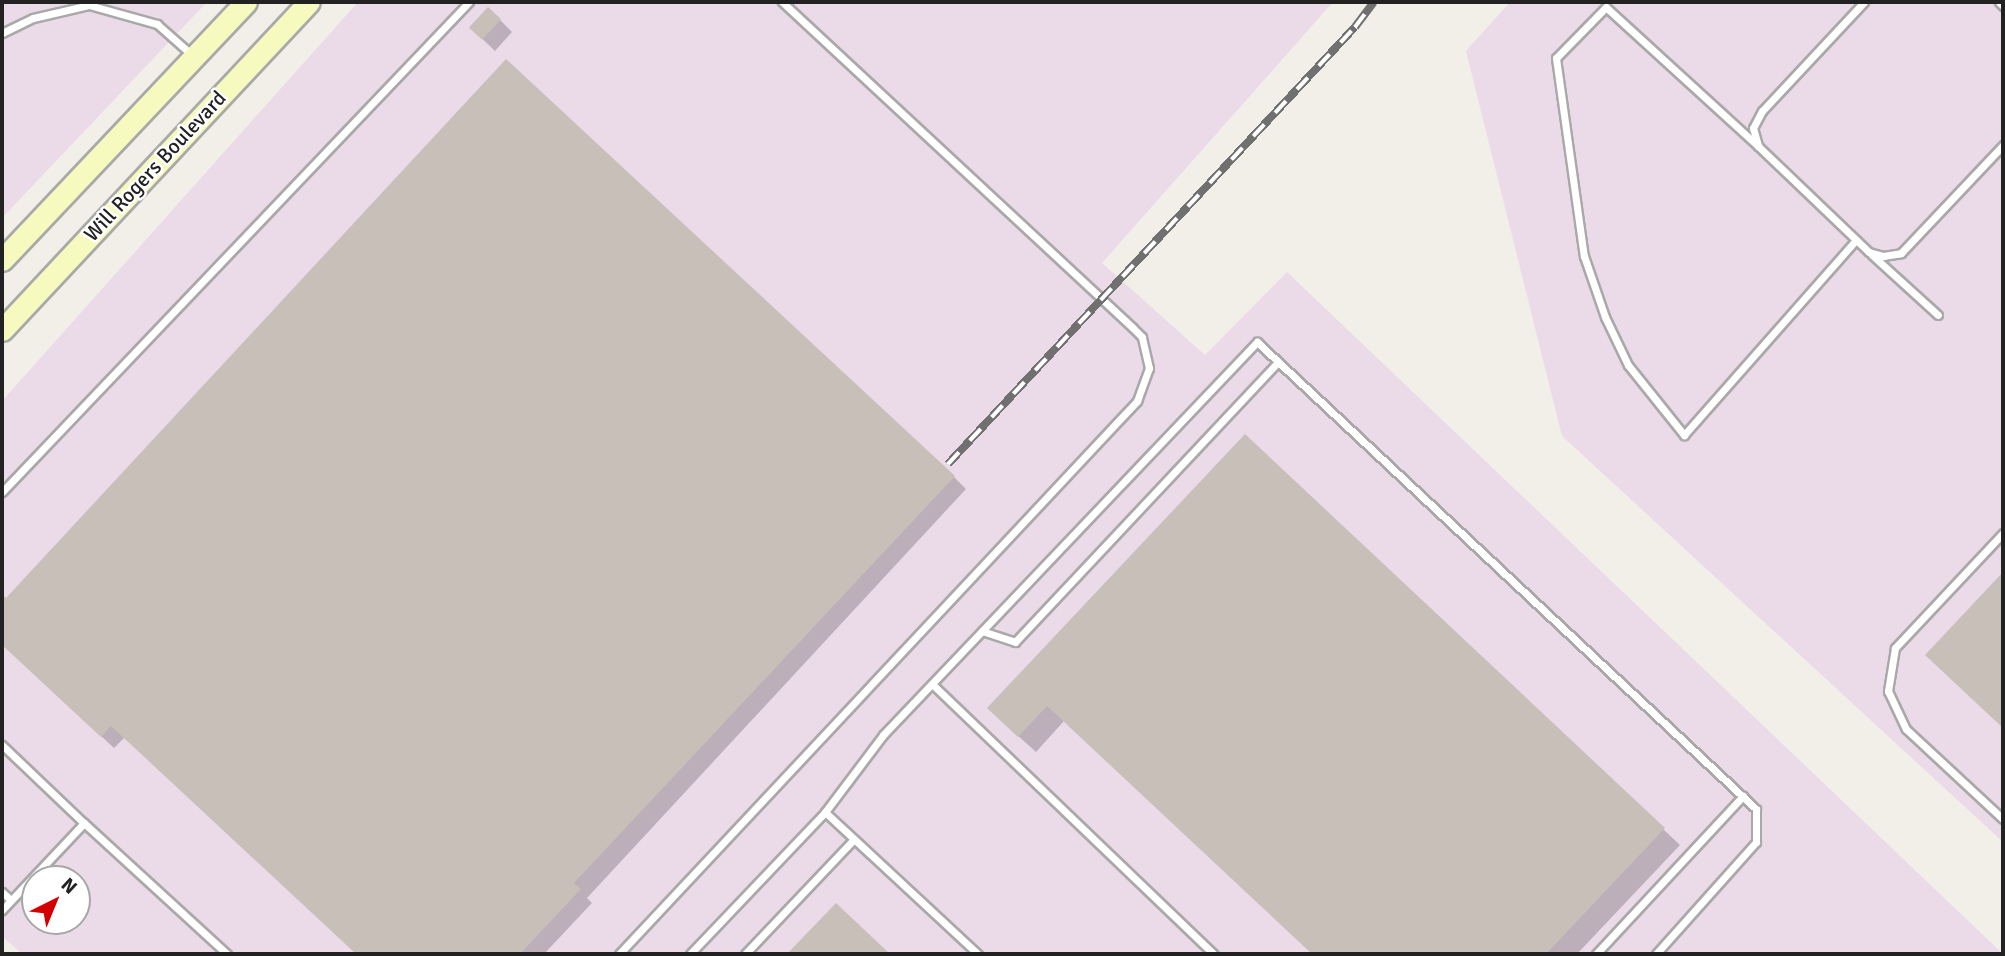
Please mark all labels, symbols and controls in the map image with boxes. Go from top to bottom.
street label: Will Rogers Boulevard [79,85,231,247]
north arrow [21,865,91,935]
text: N [56,873,82,899]

